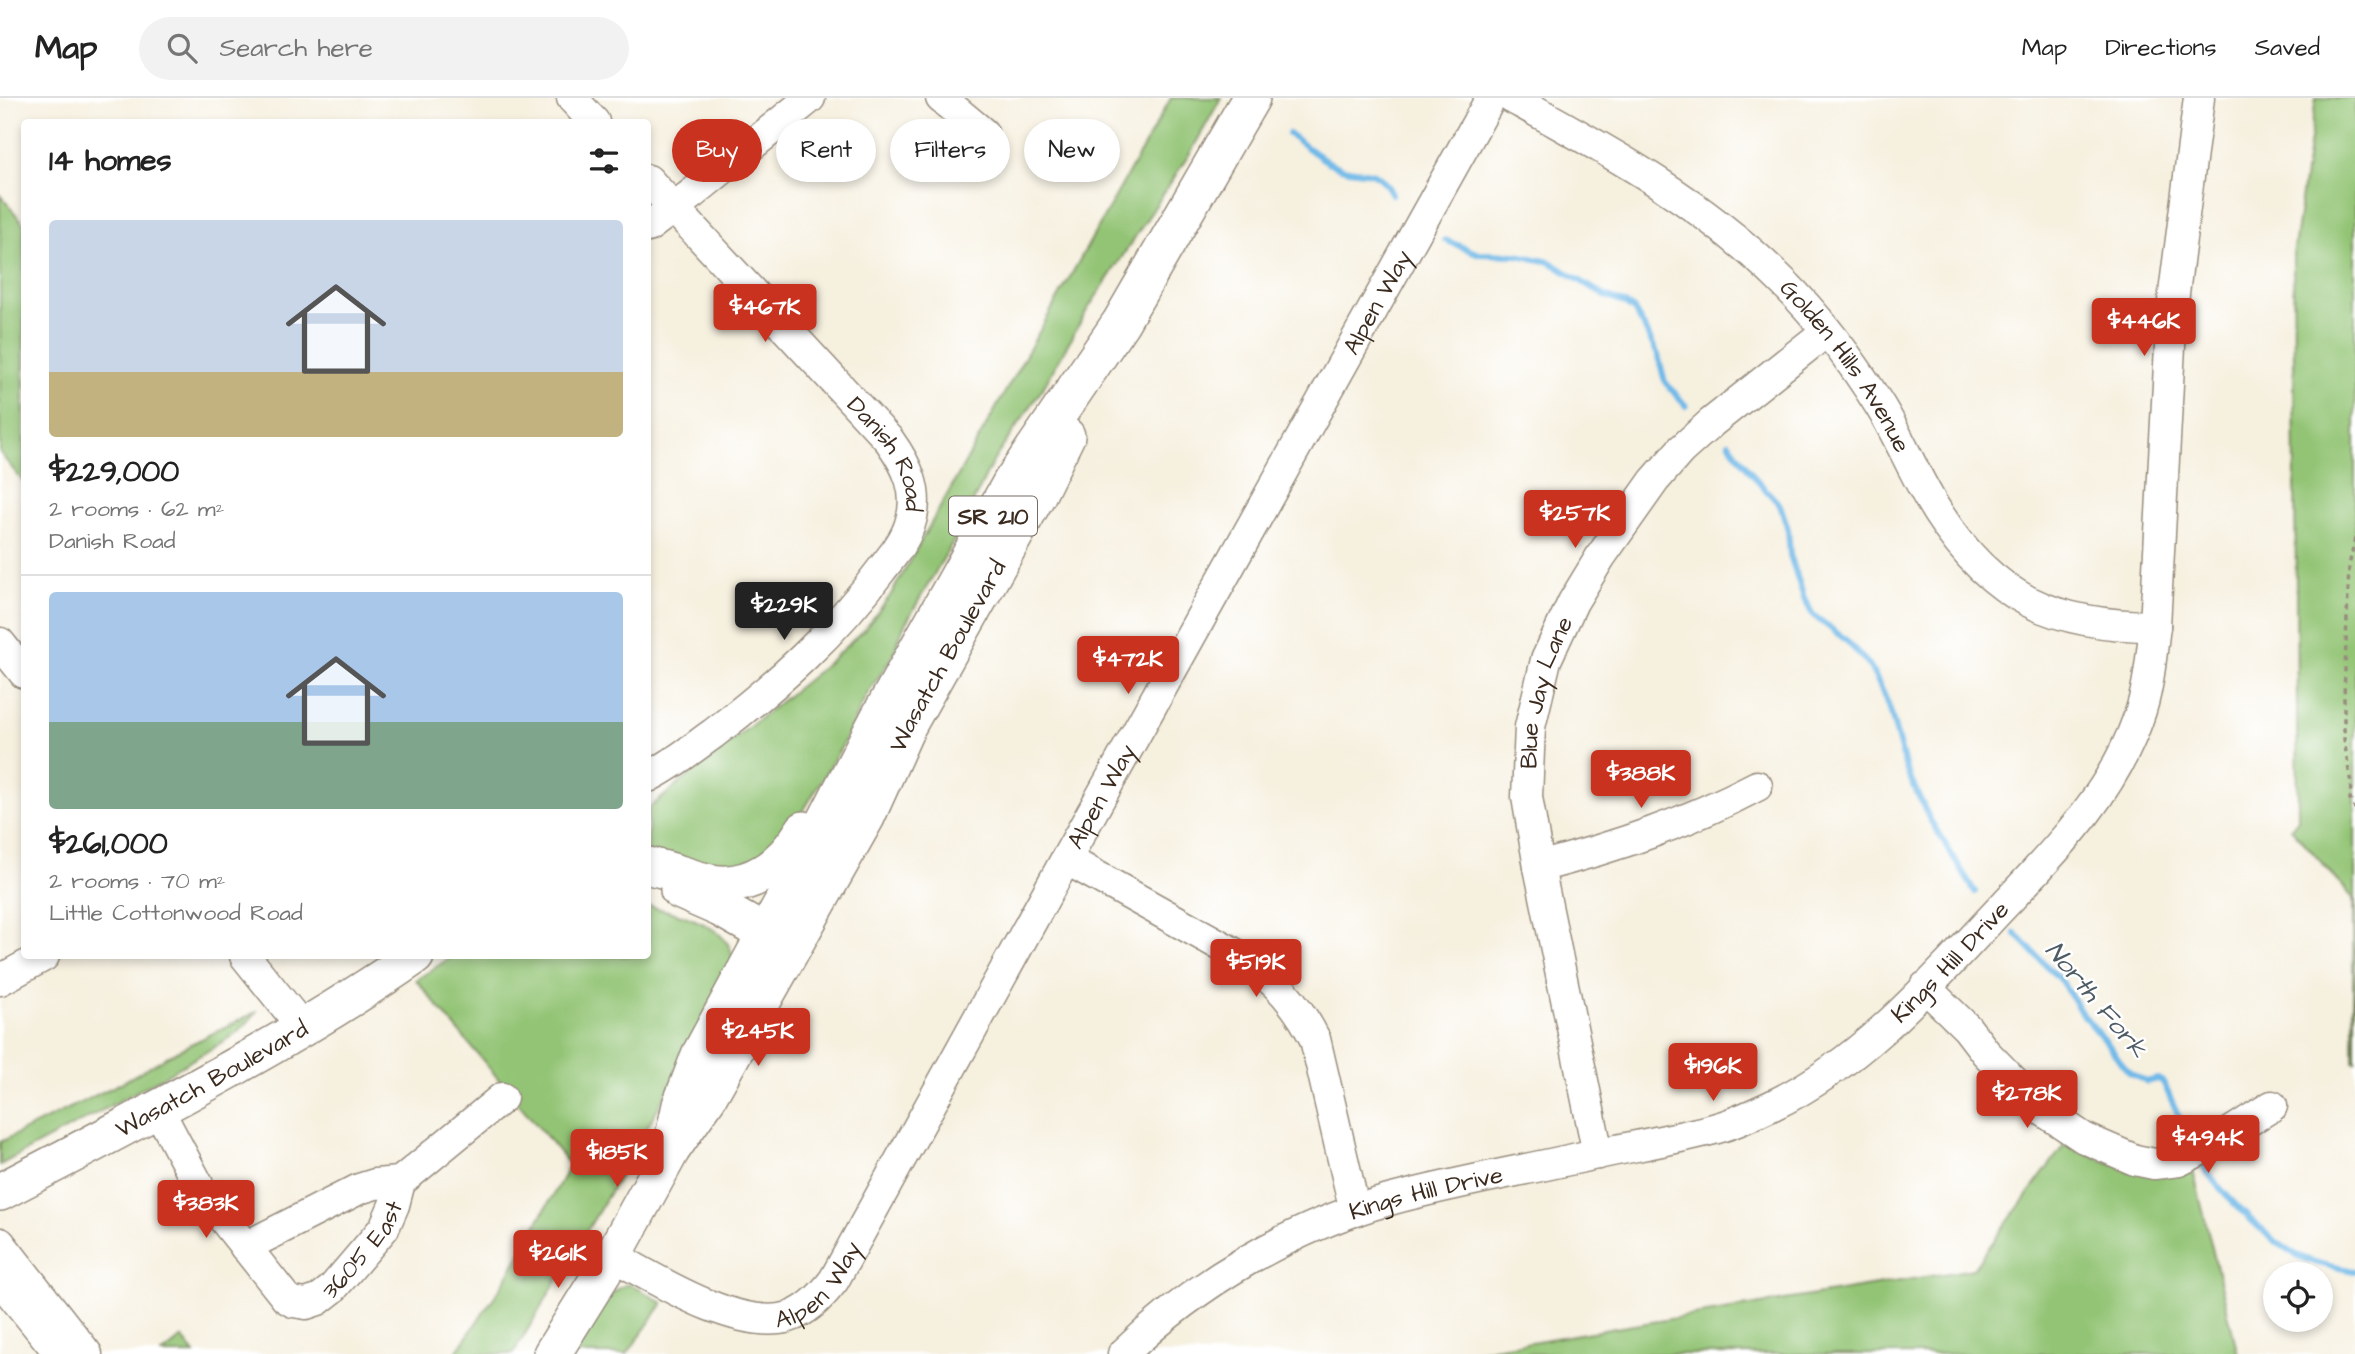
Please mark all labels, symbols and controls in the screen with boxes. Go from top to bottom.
search box [139,17,629,80]
text: Map [35,25,97,71]
icon: search [163,29,201,67]
text: Search here [219,30,373,66]
text: Map [2022,31,2067,65]
text: Directions [2105,31,2217,65]
text: Saved [2255,31,2320,65]
chip: Buy [672,119,762,182]
chip: Rent [776,119,876,182]
chip: Filters [890,119,1010,182]
chip: New [1024,119,1120,182]
text: 14 homes [49,140,172,182]
icon: filters [585,142,623,180]
street label: Alpen Way [1335,244,1422,361]
icon: home [273,266,399,392]
street label: Golden Hills Avenue [1772,272,1918,459]
pin: $467K [716,285,814,344]
text: $467K [730,291,800,323]
pin: $446K [2095,299,2193,358]
text: $446K [2108,305,2180,337]
street label: Danish Road [839,389,930,512]
text: $229,000 [49,451,179,493]
pin: $257K [1526,490,1624,550]
text: 2 rooms · 62 m² [49,493,224,525]
road number: SR 210 [949,496,1037,536]
text: $257K [1540,497,1610,529]
text: Danish Road [49,525,176,557]
street label: Wasatch Boulevard [881,554,1015,758]
pin: $229K [735,582,833,642]
text: $229K [751,589,817,621]
street label: Blue Jay Lane [1512,611,1582,769]
pin: $472K [1079,636,1177,696]
icon: home [273,638,399,764]
text: $472K [1093,643,1163,675]
street label: Alpen Way [1059,738,1146,855]
pin: $388K [1592,750,1690,810]
text: $388K [1607,757,1675,789]
text: $261,000 [49,823,168,865]
text: 2 rooms · 70 m² [49,865,225,897]
street label: Kings Hill Drive [1884,894,2017,1031]
text: Little Cottonwood Road [49,897,303,929]
water label: North Fork [2037,934,2156,1066]
pin: $519K [1207,940,1305,999]
text: $519K [1226,946,1286,978]
pin: $245K [709,1009,807,1068]
street label: Wasatch Boulevard [110,1012,315,1146]
text: $245K [722,1015,794,1047]
pin: $196K [1664,1044,1762,1103]
text: $196K [1684,1050,1742,1082]
pin: $278K [1978,1070,2076,1130]
text: $278K [1993,1077,2061,1109]
pin: $494K [2159,1116,2257,1175]
text: $494K [2172,1122,2244,1154]
pin: $185K [568,1130,666,1189]
text: $185K [587,1136,647,1168]
street label: Kings Hill Drive [1345,1158,1506,1229]
pin: $383K [157,1180,255,1240]
text: $383K [173,1187,239,1219]
street label: 3605 East [315,1195,412,1308]
pin: $261K [509,1230,607,1290]
street label: Alpen Way [773,1235,871,1338]
text: $261K [529,1237,587,1269]
map controls [2263,1262,2333,1332]
button: locate [2263,1262,2333,1332]

